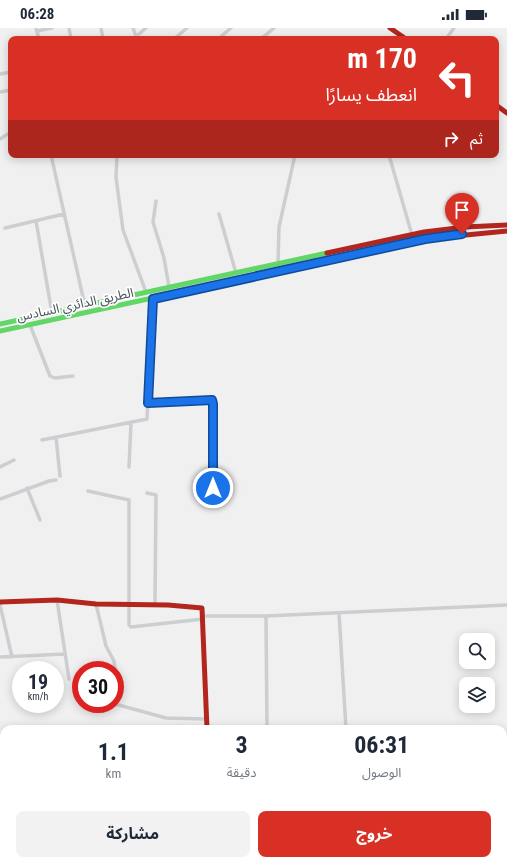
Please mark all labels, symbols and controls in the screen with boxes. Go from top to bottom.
text: 06:28 [20,5,54,23]
text: 170 m [347,42,417,75]
icon: left [431,52,483,104]
text: انعطف يسارًا [325,84,417,105]
icon: right [440,128,462,150]
text: ثم [470,130,483,148]
pin [445,193,479,234]
icon: arrive [451,199,473,221]
street label: الطريق الدائري السادس [15,285,136,327]
position arrow [192,467,234,509]
map controls [459,633,495,713]
button: search [459,633,495,669]
speed limit sign: 30 [72,661,124,713]
text: 19 [28,670,48,694]
button: layers [459,677,495,713]
text: km/h [28,691,48,702]
text: 3 [236,731,248,759]
text: 06:31 [354,731,409,759]
text: 1.1 [98,738,129,766]
text: دقيقة [227,765,256,780]
text: الوصول [362,765,401,780]
text: km [106,766,121,781]
button: مشاركة [16,811,250,857]
button: خروج [258,811,491,857]

